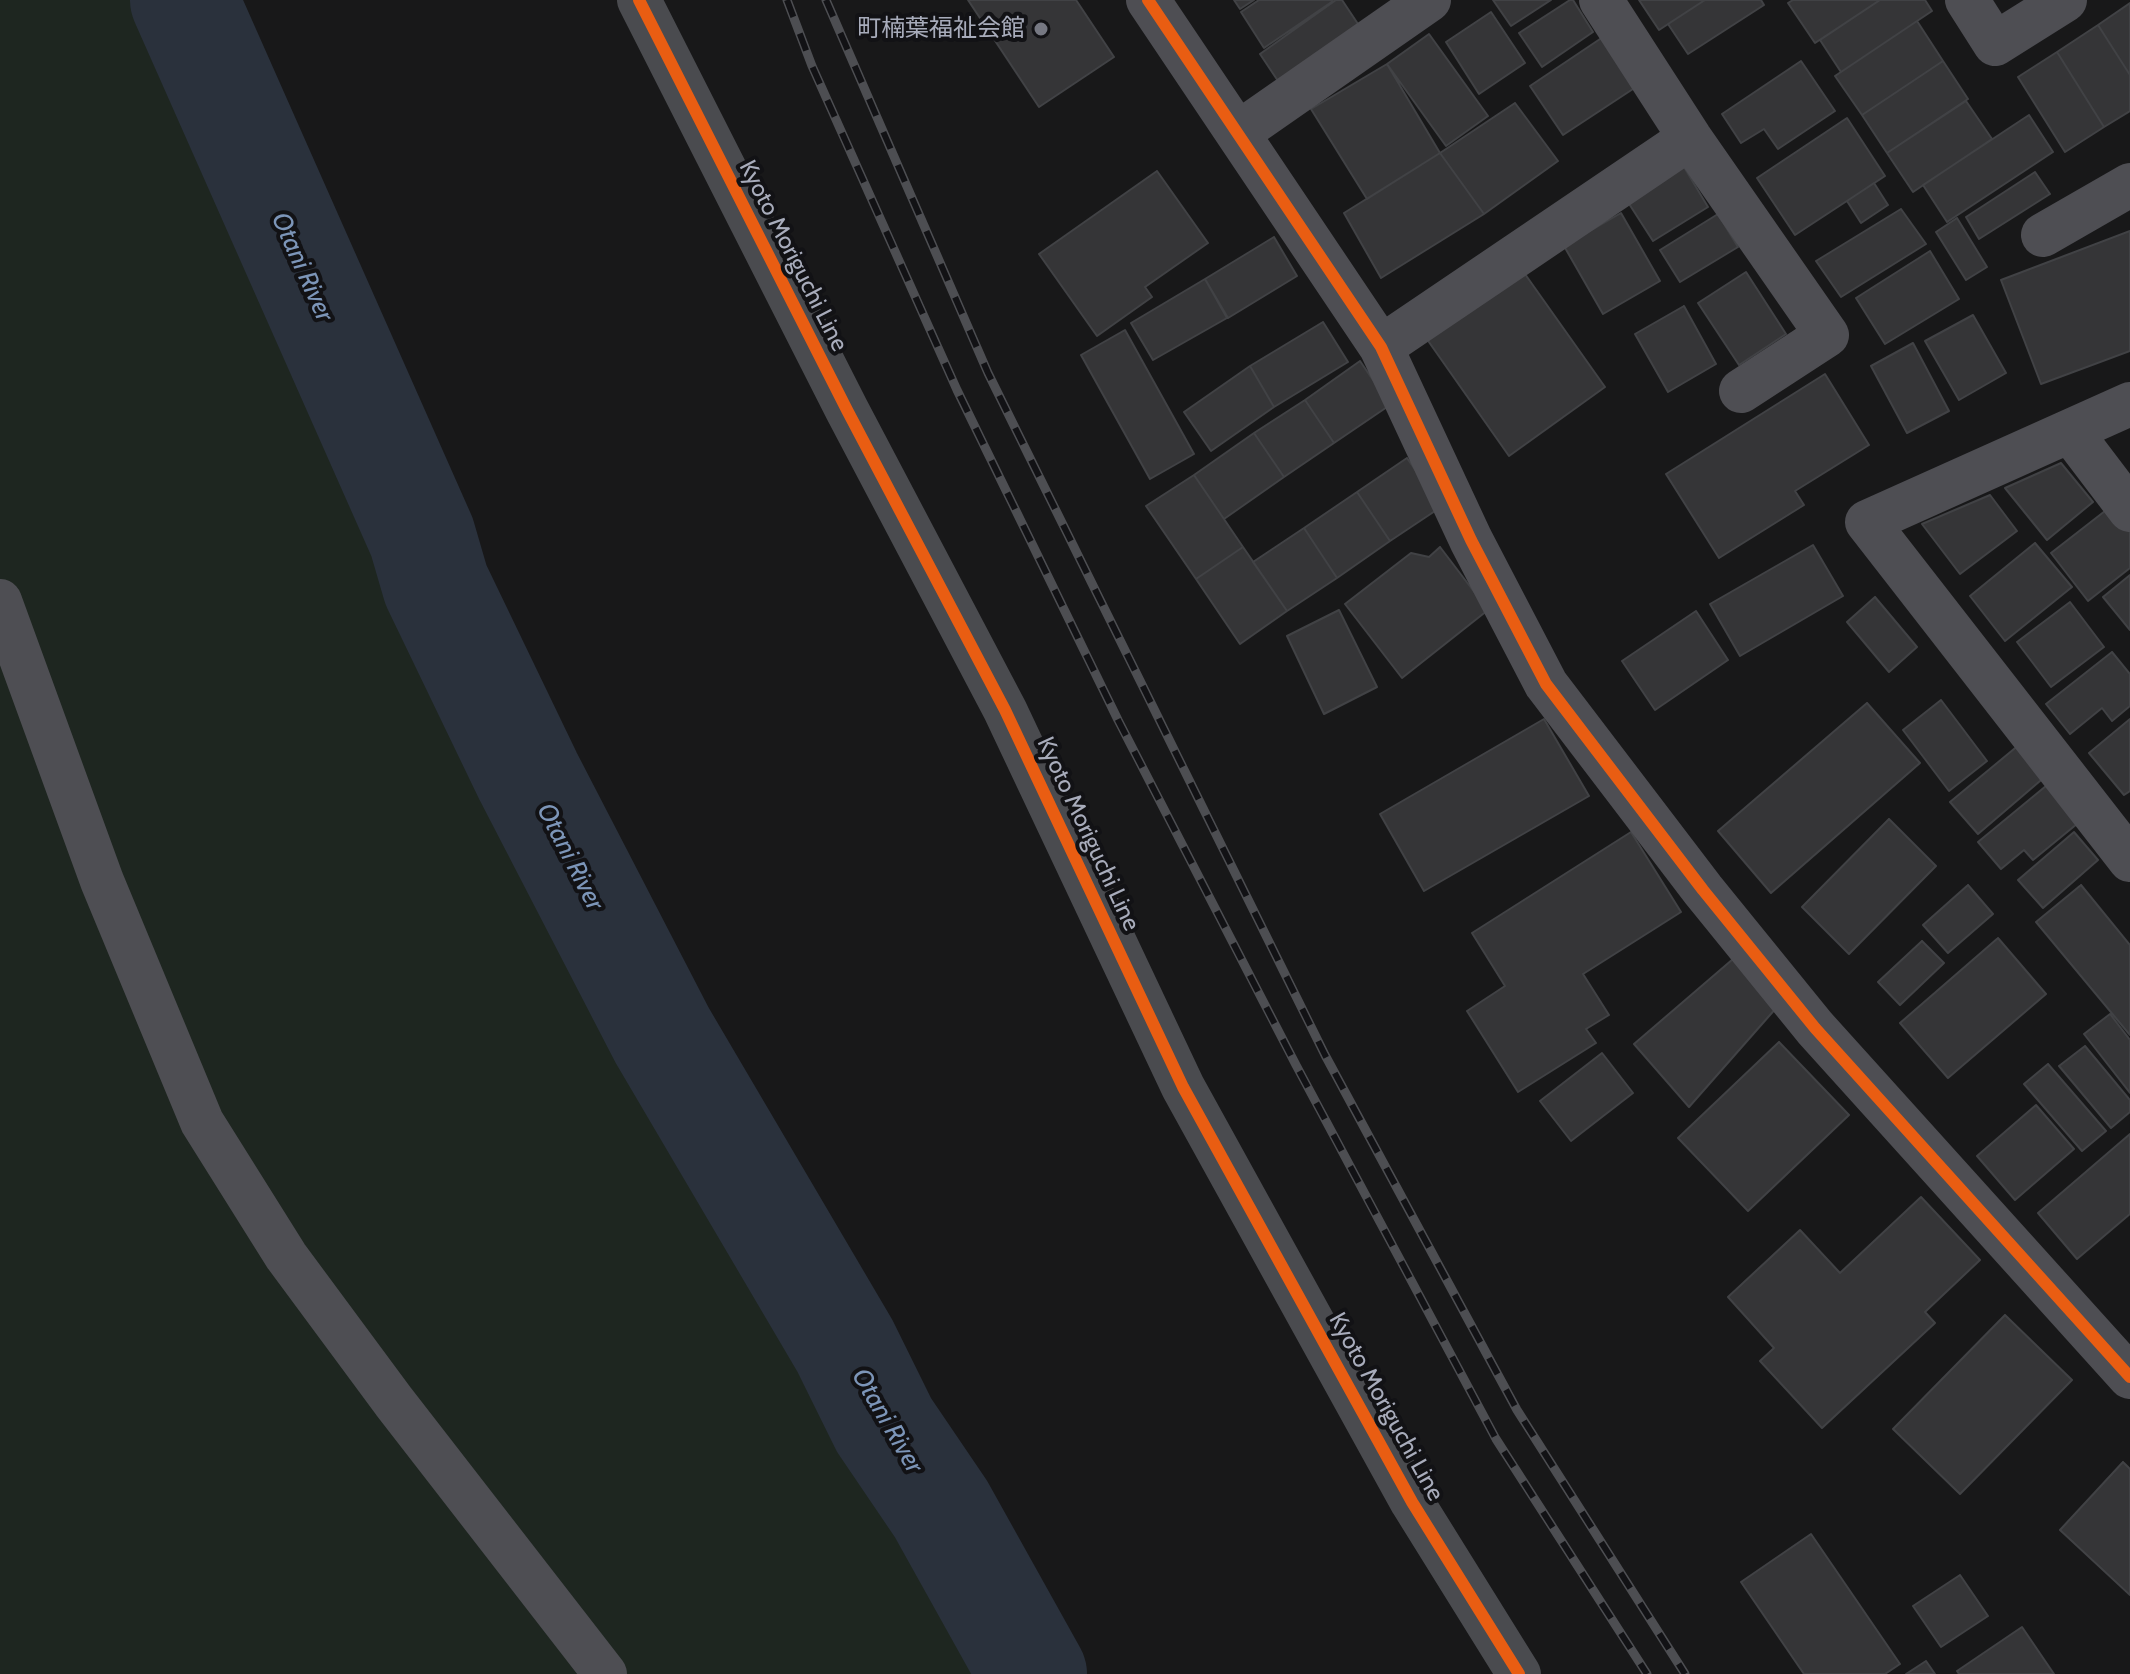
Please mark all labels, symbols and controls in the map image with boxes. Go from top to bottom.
place label: 町楠葉福祉会館 [857,15,1025,43]
marker: 町楠葉福祉会館 [1032,20,1050,38]
street label: Kyoto Moriguchi Line [732,156,854,356]
water label: Otani River [264,208,340,326]
street label: Kyoto Moriguchi Line [1030,733,1146,935]
water label: Otani River [530,798,610,916]
street label: Kyoto Moriguchi Line [1322,1308,1450,1506]
water label: Otani River [845,1363,929,1479]

